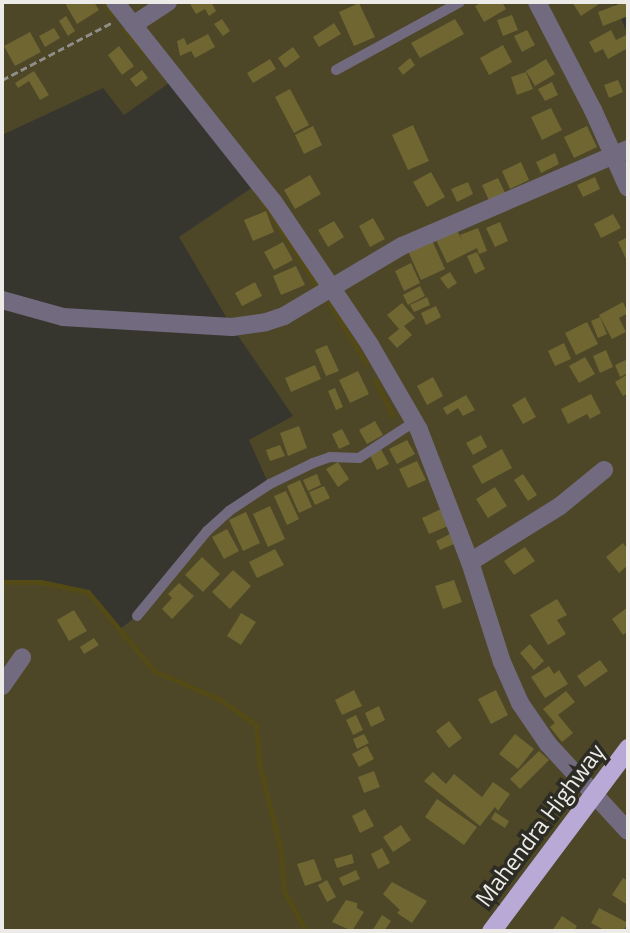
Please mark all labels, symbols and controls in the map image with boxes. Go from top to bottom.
street label: Mahendra Highway [469,738,611,912]

